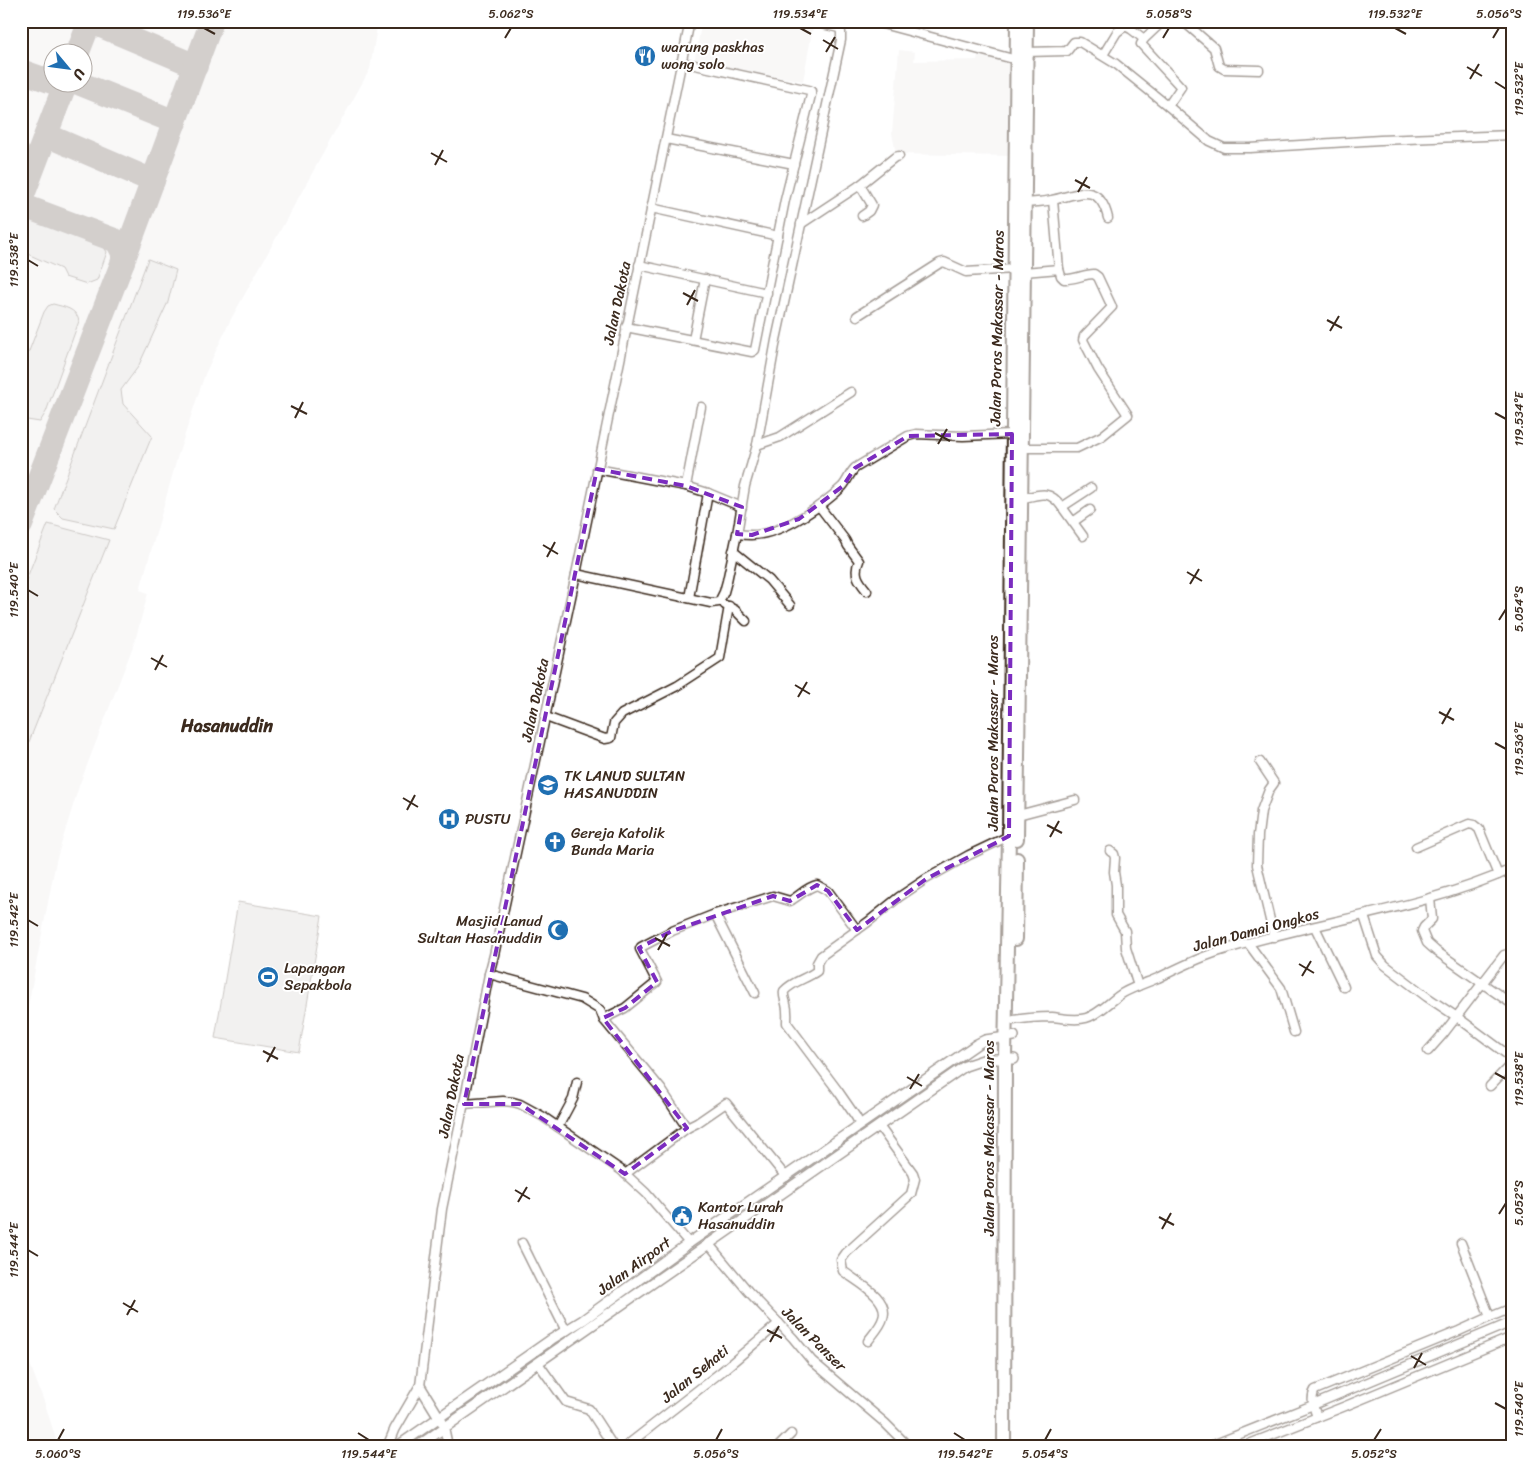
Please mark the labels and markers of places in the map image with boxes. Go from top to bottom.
place label: warung paskhas wong solo [661,34,765,77]
restaurant icon: warung paskhas wong solo [633,44,657,68]
place label: TK LANUD SULTAN HASANUDDIN [564,763,686,806]
school or university icon: TK LANUD SULTAN HASANUDDIN [536,773,560,797]
place label: PUSTU [465,806,511,832]
hospital icon: PUSTU [437,807,461,831]
place label: Gereja Katolik Bunda Maria [571,820,665,863]
church icon: Gereja Katolik Bunda Maria [543,830,567,854]
place label: Masjid Lanud Sultan Hasanuddin [417,908,543,951]
mosque icon: Masjid Lanud Sultan Hasanuddin [546,918,570,942]
place label: Lapangan Sepakbola [284,955,352,998]
sports icon: Lapangan Sepakbola [256,965,280,989]
place label: Kantor Lurah Hasanuddin [698,1194,784,1237]
public building icon: Kantor Lurah Hasanuddin [670,1204,694,1228]

